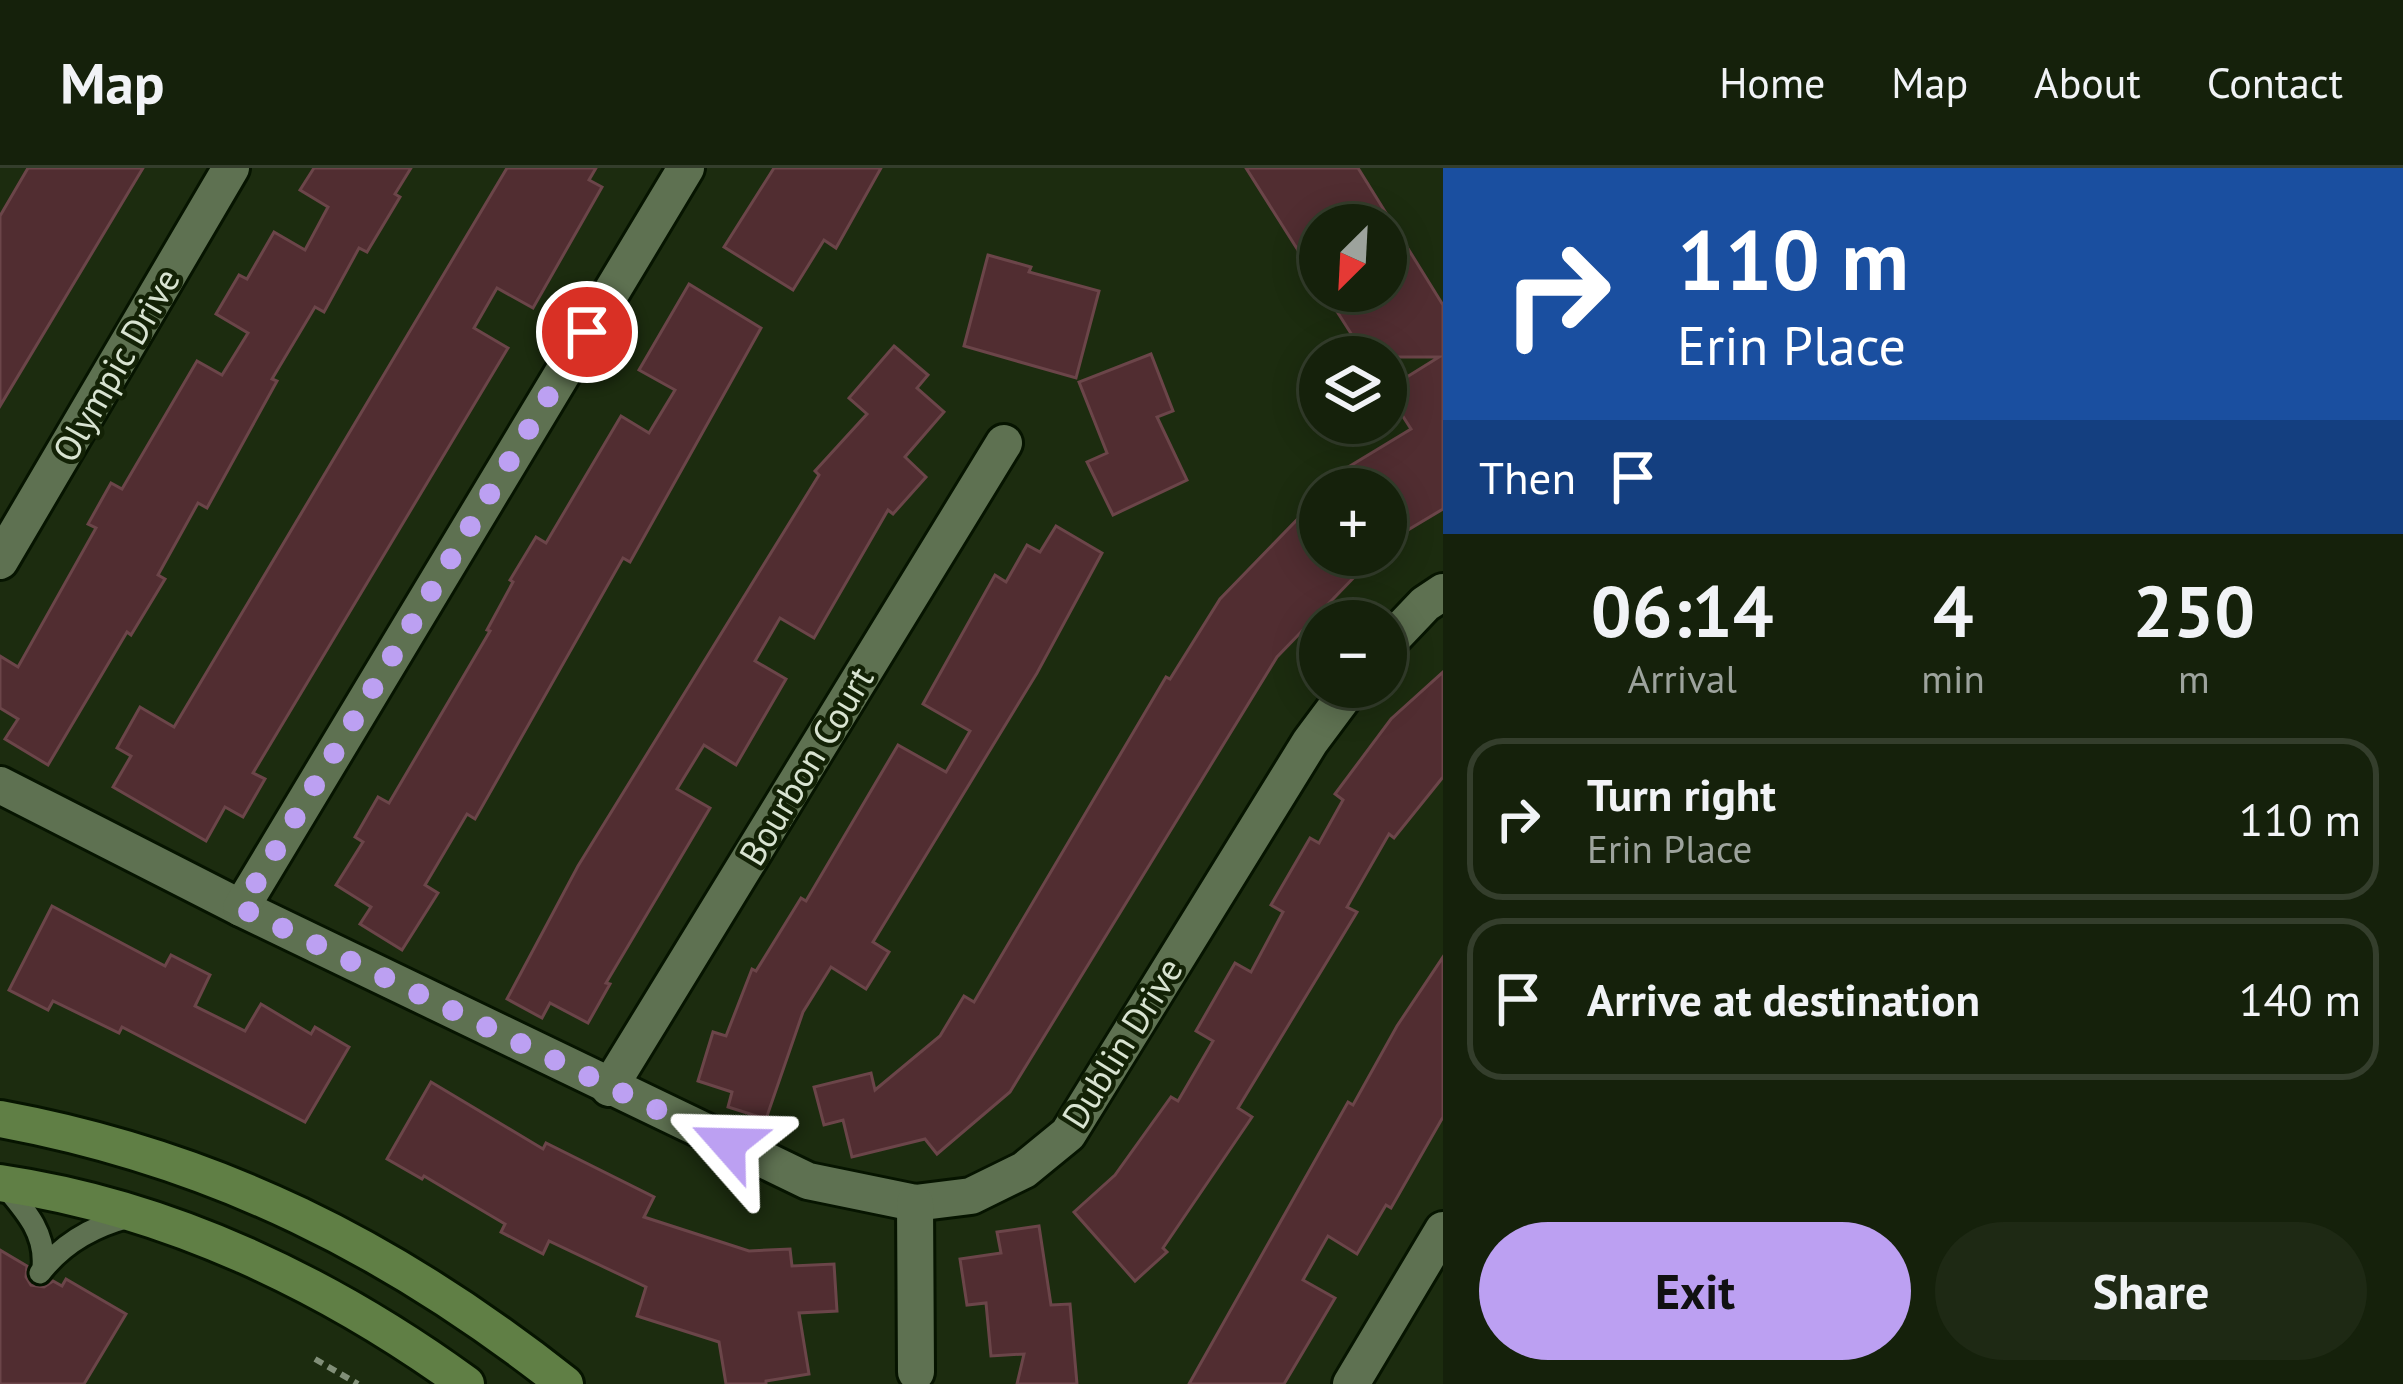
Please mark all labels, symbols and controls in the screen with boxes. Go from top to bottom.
text: Map [60,46,165,120]
text: Home [1719,55,1825,110]
text: Map [1891,55,1968,110]
text: About [2034,55,2141,110]
text: Contact [2207,55,2343,110]
north arrow [1299,204,1407,312]
map controls [1299,204,1407,708]
text: 110 m [1677,204,1909,313]
icon: right [1479,216,1635,372]
street label: Olympic Drive [41,259,190,470]
pin [536,281,638,383]
icon: arrive [554,299,620,365]
text: Erin Place [1677,310,1906,380]
button: layers [1299,336,1407,444]
icon: arrive [1600,444,1666,510]
text: Then [1479,448,1576,506]
button: + [1299,468,1407,576]
text: 06:14 [1591,564,1774,657]
text: 4 [1933,564,1974,657]
text: 250 [2133,564,2255,657]
button: − [1299,600,1407,708]
text: Arrival [1628,653,1737,704]
text: min [1921,653,1985,704]
text: m [2178,653,2210,704]
street label: Bourbon Court [728,658,883,874]
text: Turn right [1587,765,1776,823]
icon: right [1485,786,1551,852]
text: 110 m [2239,790,2361,848]
text: Erin Place [1587,823,1752,874]
street label: Dublin Drive [1051,949,1193,1137]
icon: arrive [1485,966,1551,1032]
text: Arrive at destination [1587,970,1980,1028]
text: 140 m [2239,970,2361,1028]
position arrow [665,1081,791,1207]
button: Exit [1479,1222,1911,1360]
button: Share [1935,1222,2367,1360]

